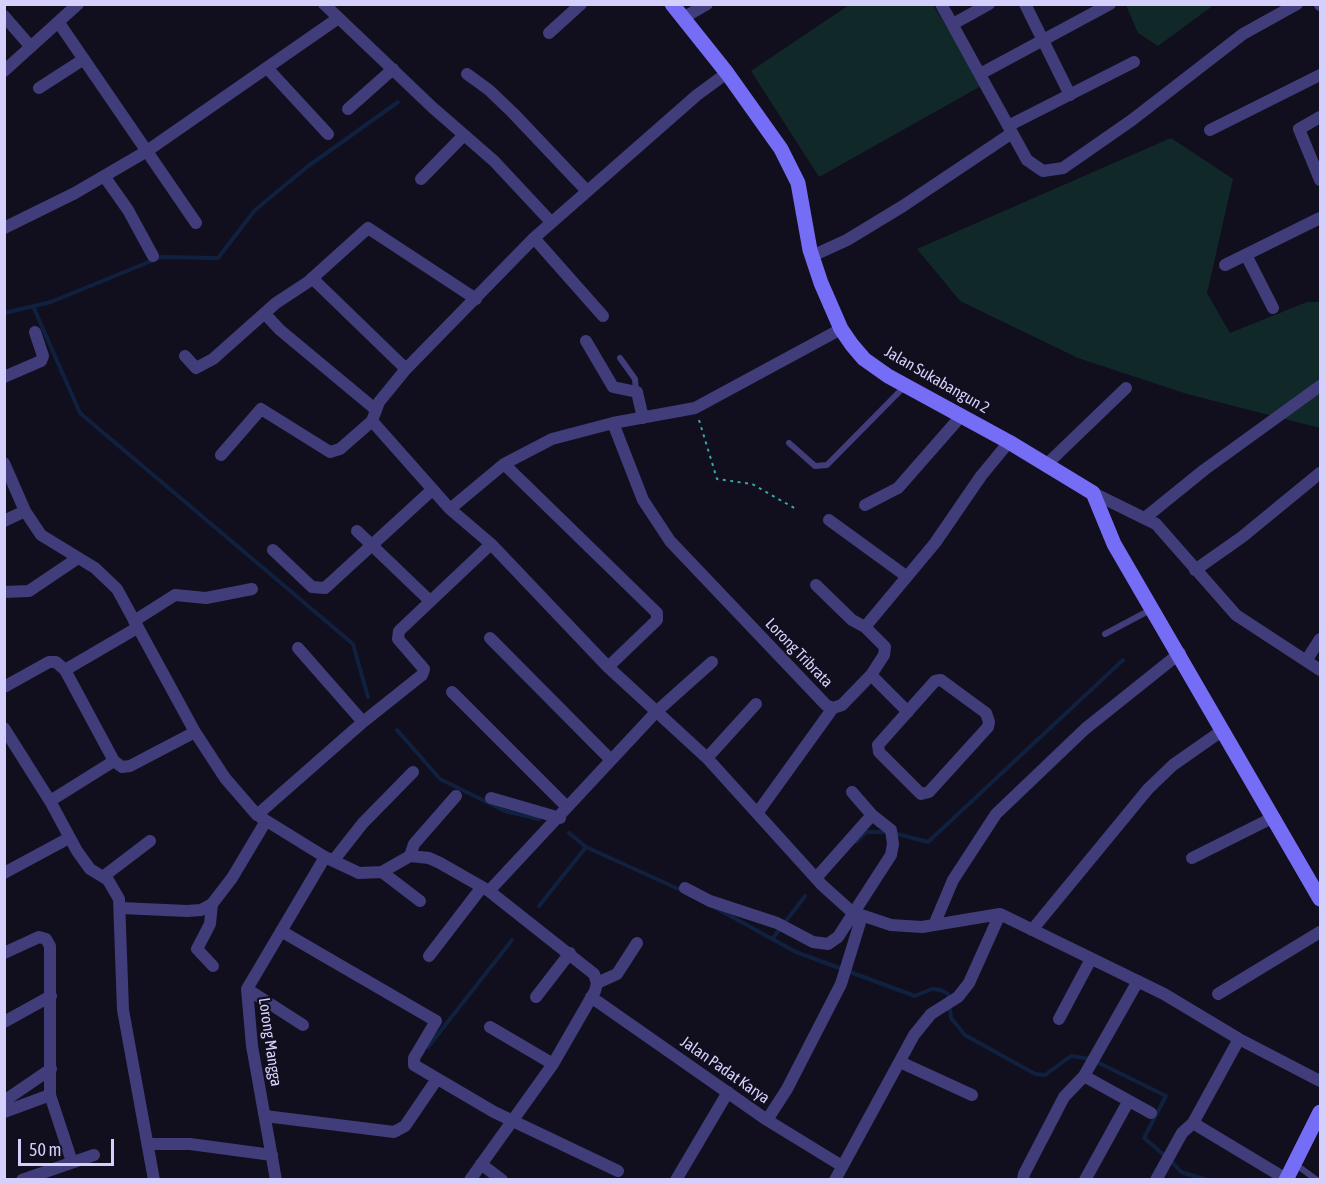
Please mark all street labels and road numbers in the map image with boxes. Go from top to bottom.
street label: Jalan Sukabangun 2 [881,342,993,418]
street label: Lorong Tribrata [761,614,837,692]
street label: Lorong Mangga [254,996,286,1088]
street label: Jalan Padat Karya [677,1032,773,1108]

